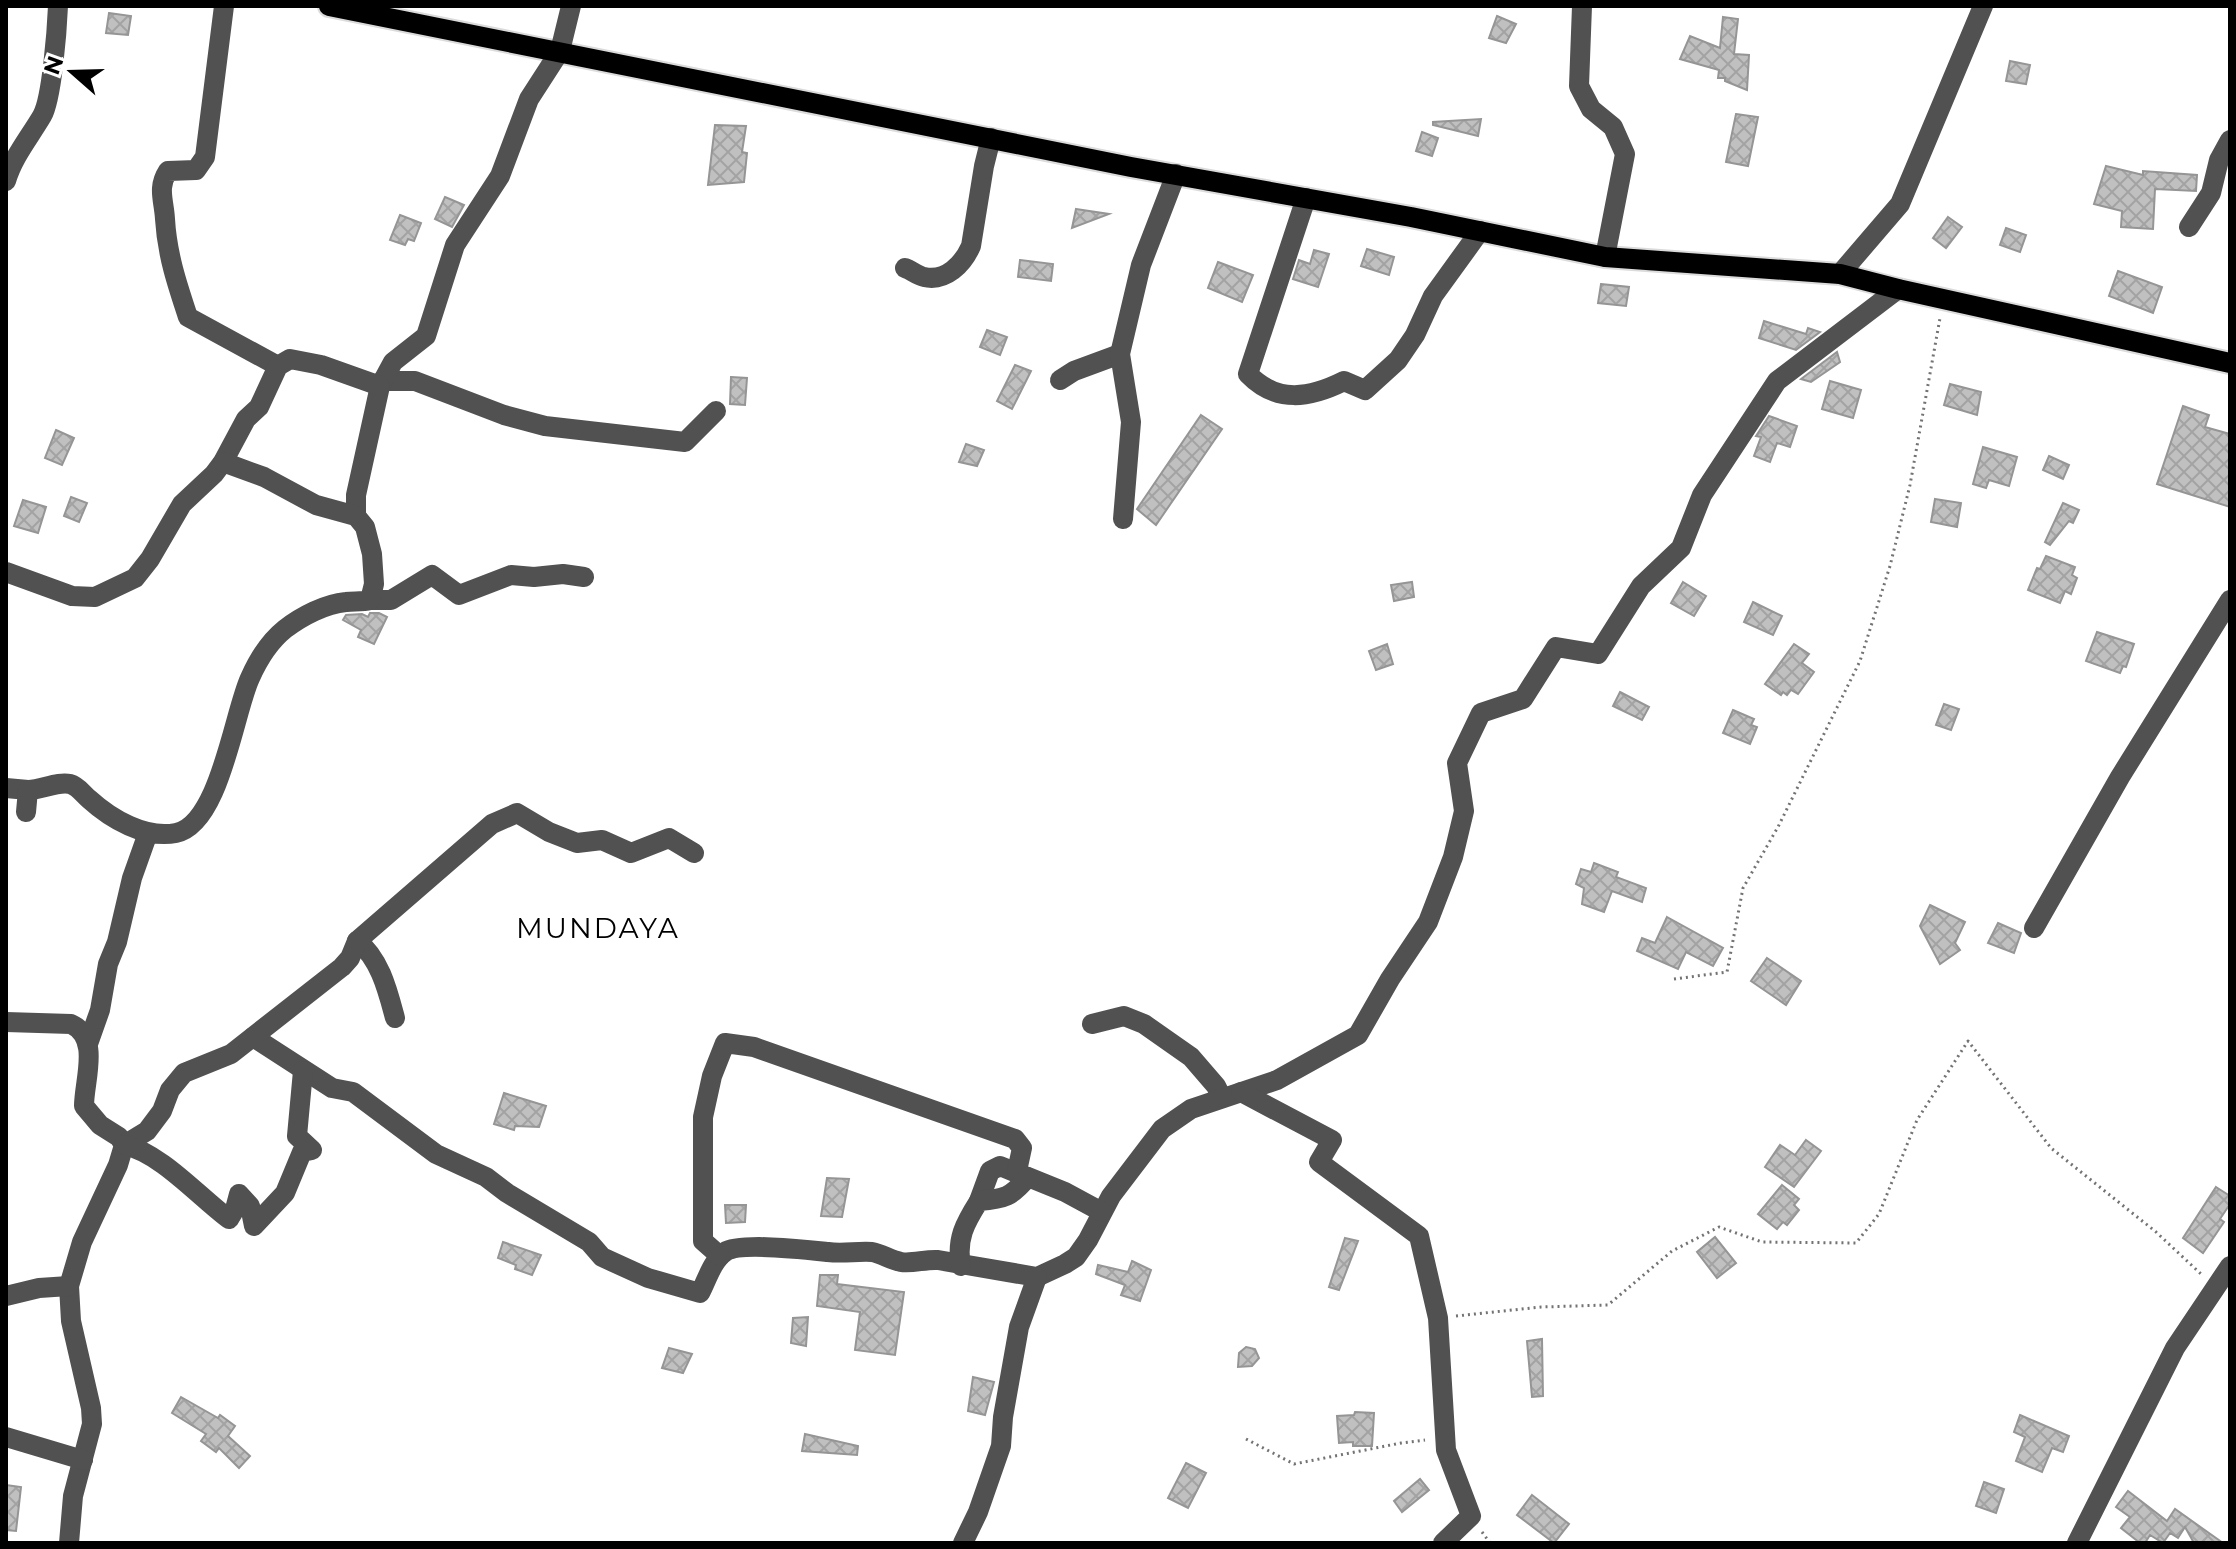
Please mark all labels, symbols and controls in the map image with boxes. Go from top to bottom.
north arrow [32,32,112,112]
text: N [38,52,69,78]
district label: MUNDAYA [516,911,680,945]

